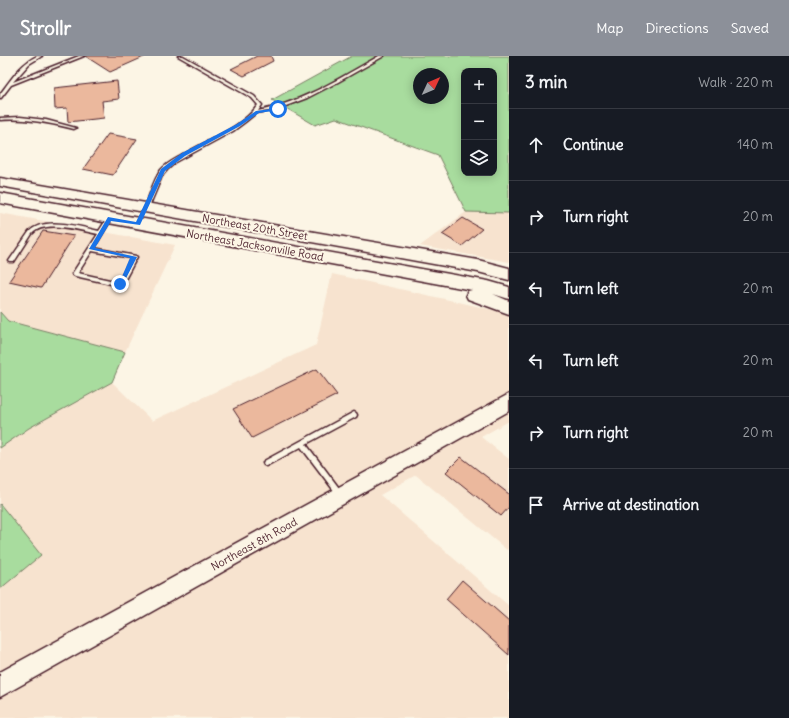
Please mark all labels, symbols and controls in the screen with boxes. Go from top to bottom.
text: Strollr [20,16,71,40]
text: Map [596,19,623,37]
text: Directions [645,19,709,37]
text: Saved [731,19,769,37]
north arrow [413,68,449,104]
map controls [461,68,497,176]
button: + [461,68,497,104]
text: 3 min [525,71,567,93]
text: Walk · 220 m [698,74,773,91]
route start [269,100,287,118]
button: − [461,104,497,140]
icon: ahead [525,134,547,156]
text: Continue [563,135,624,154]
text: 140 m [737,136,773,153]
button: layers [461,140,497,176]
icon: right [525,206,547,228]
text: Turn right [563,207,628,226]
text: 20 m [743,208,773,225]
street label: Northeast 20th Street [201,211,309,243]
street label: Northeast Jacksonville Road [185,226,325,264]
route end [111,275,129,293]
icon: left [525,278,547,300]
text: Turn left [563,279,618,298]
text: 20 m [743,280,773,297]
icon: left [525,350,547,372]
text: Turn left [563,351,618,370]
text: 20 m [743,352,773,369]
icon: right [525,422,547,444]
text: Turn right [563,423,628,442]
text: 20 m [743,424,773,441]
icon: arrive [525,494,547,516]
text: Arrive at destination [563,495,699,514]
street label: Northeast 8th Road [208,514,300,574]

